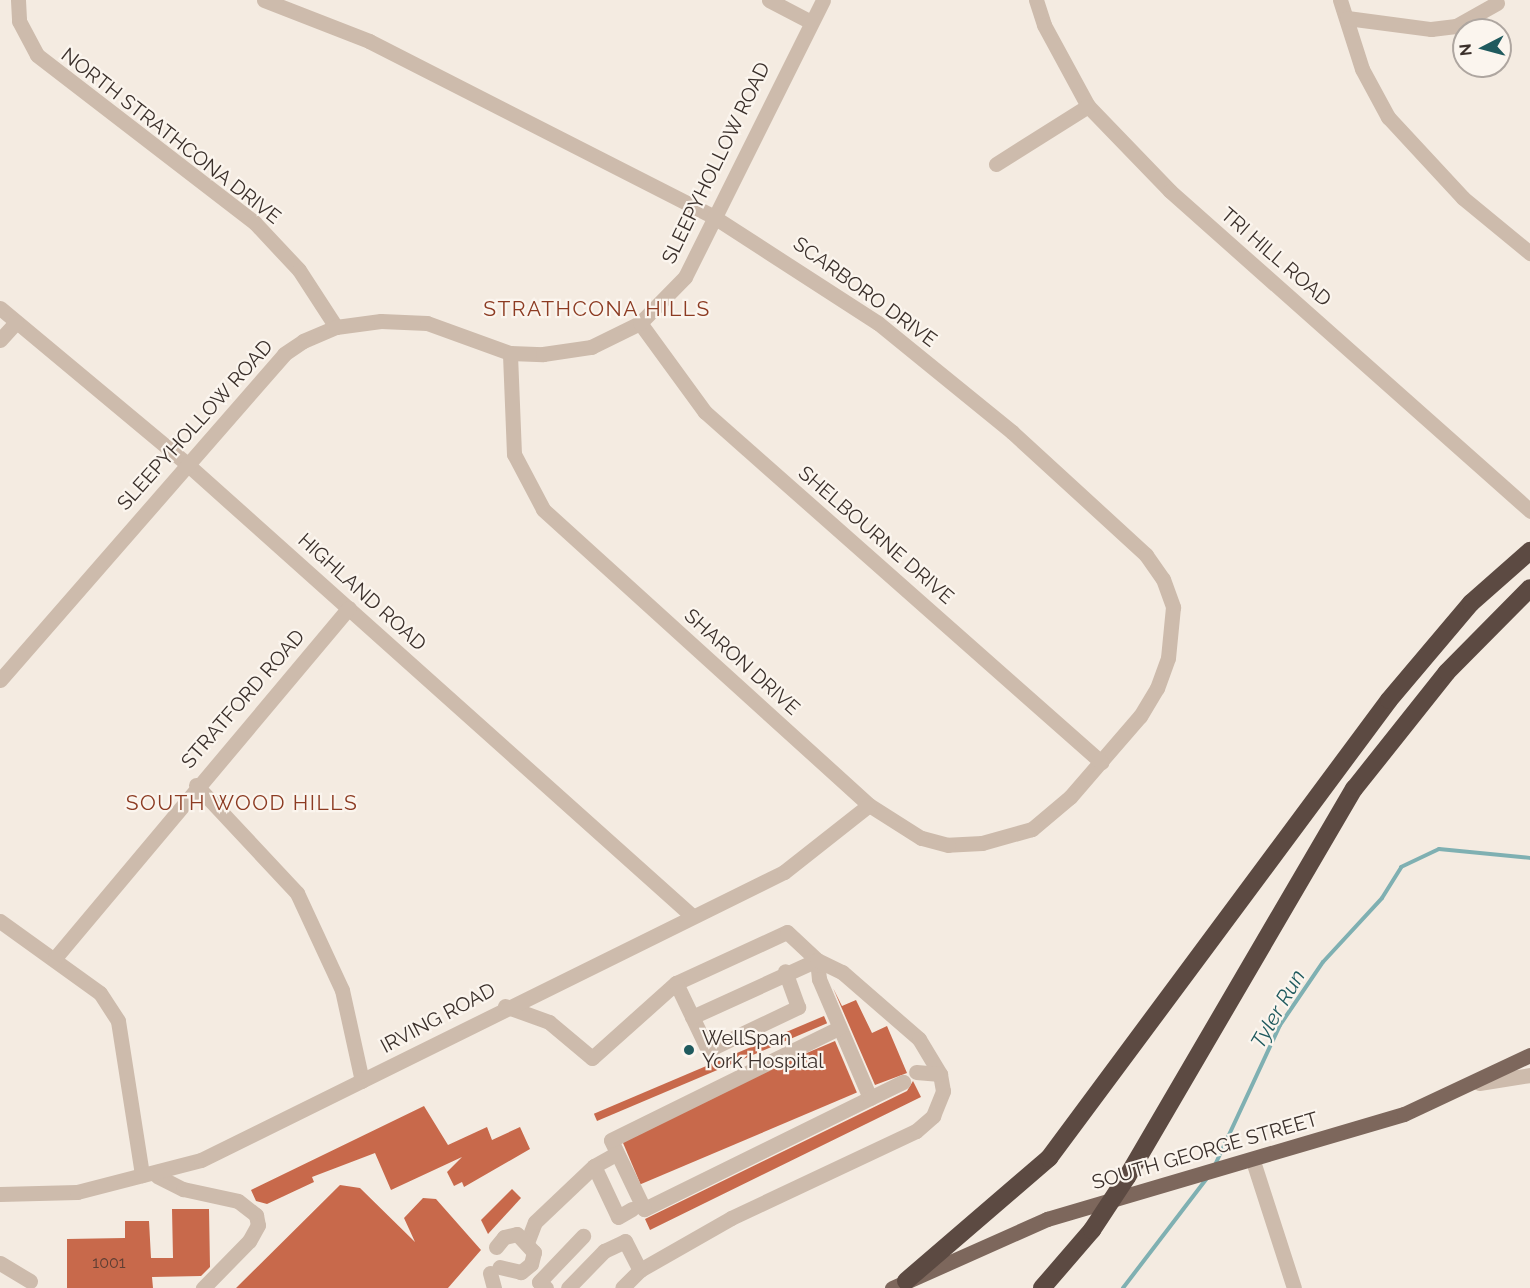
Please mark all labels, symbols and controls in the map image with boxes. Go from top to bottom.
north arrow [1452,18,1512,78]
street label: NORTH STRATHCONA DRIVE [56,43,286,229]
text: N [1456,43,1476,57]
street label: SLEEPYHOLLOW ROAD [657,58,775,268]
street label: TRI HILL ROAD [1216,202,1336,312]
street label: SCARBORO DRIVE [788,232,942,352]
district label: STRATHCONA HILLS [483,296,711,322]
street label: SLEEPYHOLLOW ROAD [112,335,278,515]
street label: SHELBOURNE DRIVE [793,461,959,609]
street label: HIGHLAND ROAD [293,528,431,656]
street label: SHARON DRIVE [679,604,805,720]
street label: STRATFORD ROAD [176,625,310,773]
district label: SOUTH WOOD HILLS [125,790,359,816]
water label: Tyler Run [1245,965,1311,1053]
street label: IRVING ROAD [377,978,499,1058]
place label: WellSpan York Hospital [702,1026,824,1073]
marker: WellSpan York Hospital [680,1041,698,1059]
street label: SOUTH GEORGE STREET [1089,1107,1321,1195]
house number: 1001 [92,1253,126,1273]

